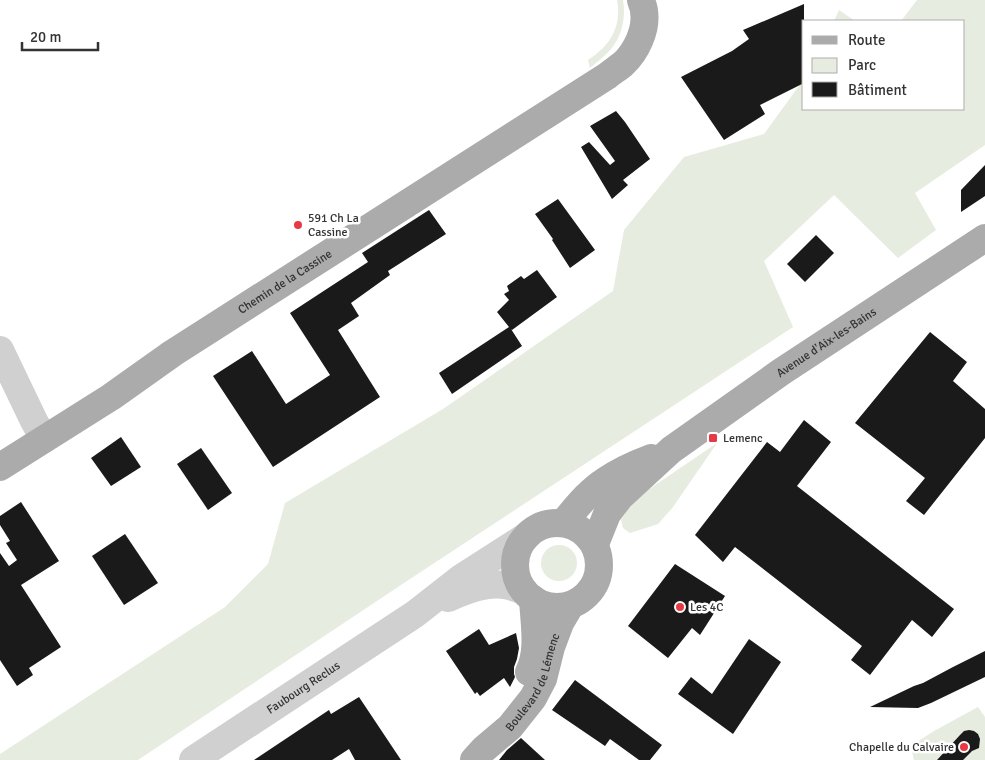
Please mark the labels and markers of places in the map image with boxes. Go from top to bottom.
place label: 591 Ch La Cassine [308,211,359,240]
marker: 591 Ch La Cassine [292,219,304,231]
place label: Lemenc [723,431,763,446]
marker: Lemenc [707,432,719,444]
place label: Les 4C [690,600,724,615]
marker: Les 4C [674,601,686,613]
place label: Chapelle du Calvaire [849,740,954,755]
marker: Chapelle du Calvaire [958,741,970,753]

